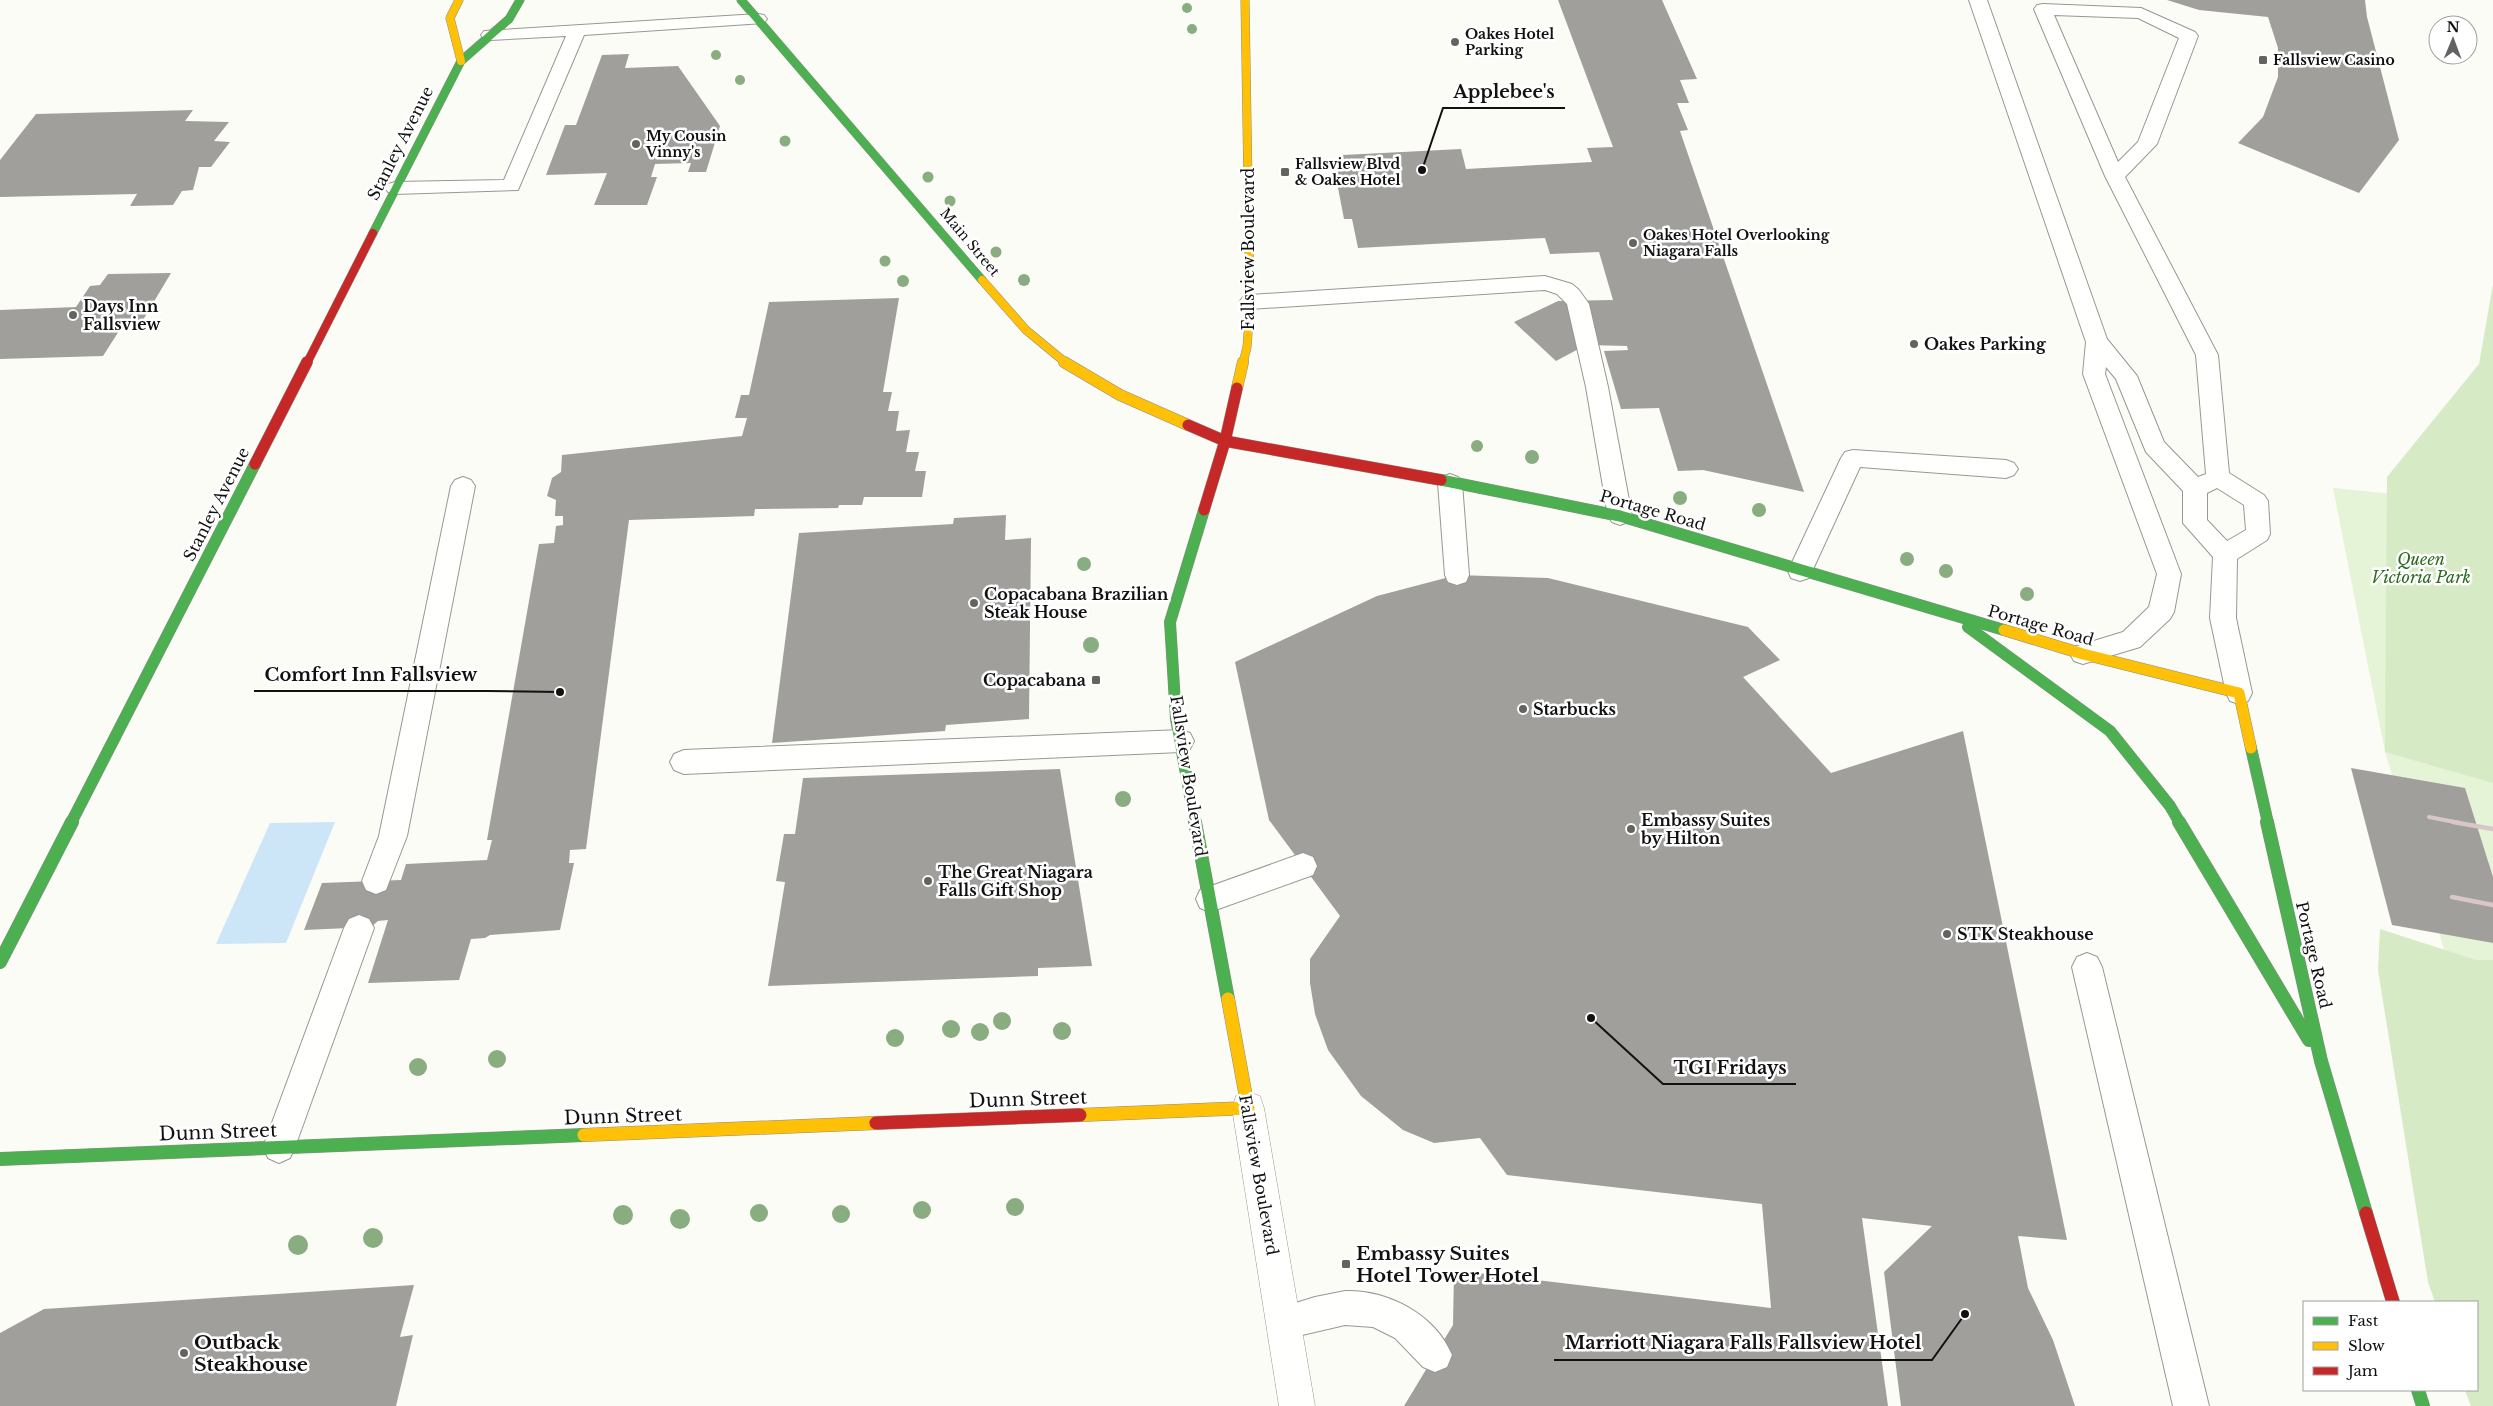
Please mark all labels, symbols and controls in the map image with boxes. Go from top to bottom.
north arrow [2428,15,2478,65]
text: N [2446,18,2460,36]
place label: Oakes Hotel Parking [1465,25,1554,59]
marker: Oakes Hotel Parking [1449,36,1461,48]
place label: Fallsview Casino [2273,51,2395,69]
marker: Fallsview Casino [2257,54,2269,66]
callout: Applebee's [1443,75,1565,108]
text: Applebee's [1452,81,1555,103]
street label: Stanley Avenue [363,83,437,203]
place label: My Cousin Vinny's [645,127,726,161]
marker: My Cousin Vinny's [630,138,642,150]
place label: Fallsview Blvd & Oakes Hotel [1295,155,1401,189]
marker: Fallsview Blvd & Oakes Hotel [1279,166,1291,178]
street label: Fallsview Boulevard [1238,167,1258,330]
street label: Main Street [936,204,1004,280]
place label: Oakes Hotel Overlooking Niagara Falls [1643,226,1830,260]
marker: Oakes Hotel Overlooking Niagara Falls [1627,237,1639,249]
place label: Days Inn Fallsview [83,296,161,334]
marker: Days Inn Fallsview [67,309,79,321]
place label: Oakes Parking [1924,334,2047,354]
marker: Oakes Parking [1908,338,1920,350]
street label: Stanley Avenue [179,444,253,564]
street label: Portage Road [1598,485,1709,535]
park label: Queen Victoria Park [2371,549,2471,587]
place label: Copacabana Brazilian Steak House [984,584,1169,622]
marker: Copacabana Brazilian Steak House [968,597,980,609]
street label: Portage Road [1986,600,2097,650]
callout: Comfort Inn Fallsview [254,658,487,691]
text: Comfort Inn Fallsview [265,664,478,686]
place label: Copacabana [983,670,1086,690]
marker: Copacabana [1090,674,1102,686]
street label: Fallsview Boulevard [1166,694,1212,858]
place label: Starbucks [1533,699,1616,719]
marker: Starbucks [1517,703,1529,715]
place label: Embassy Suites by Hilton [1640,810,1770,848]
marker: Embassy Suites by Hilton [1625,823,1637,835]
place label: The Great Niagara Falls Gift Shop [938,862,1093,900]
marker: The Great Niagara Falls Gift Shop [922,875,934,887]
street label: Portage Road [2292,899,2336,1011]
place label: STK Steakhouse [1957,924,2094,944]
marker: STK Steakhouse [1941,928,1953,940]
callout: TGI Fridays [1663,1051,1796,1084]
text: TGI Fridays [1673,1057,1787,1079]
street label: Dunn Street [968,1085,1088,1113]
street label: Fallsview Boulevard [1235,1093,1283,1257]
street label: Dunn Street [563,1102,683,1130]
street label: Dunn Street [158,1118,278,1146]
place label: Embassy Suites Hotel Tower Hotel [1356,1242,1539,1287]
marker: Embassy Suites Hotel Tower Hotel [1340,1258,1352,1270]
legend [2303,1301,2478,1391]
text: Fast [2348,1311,2379,1330]
callout: Marriott Niagara Falls Fallsview Hotel [1554,1327,1932,1360]
place label: Outback Steakhouse [194,1331,308,1376]
text: Marriott Niagara Falls Fallsview Hotel [1565,1332,1922,1354]
text: Slow [2348,1336,2385,1355]
marker: Outback Steakhouse [178,1347,190,1359]
text: Jam [2346,1361,2378,1380]

